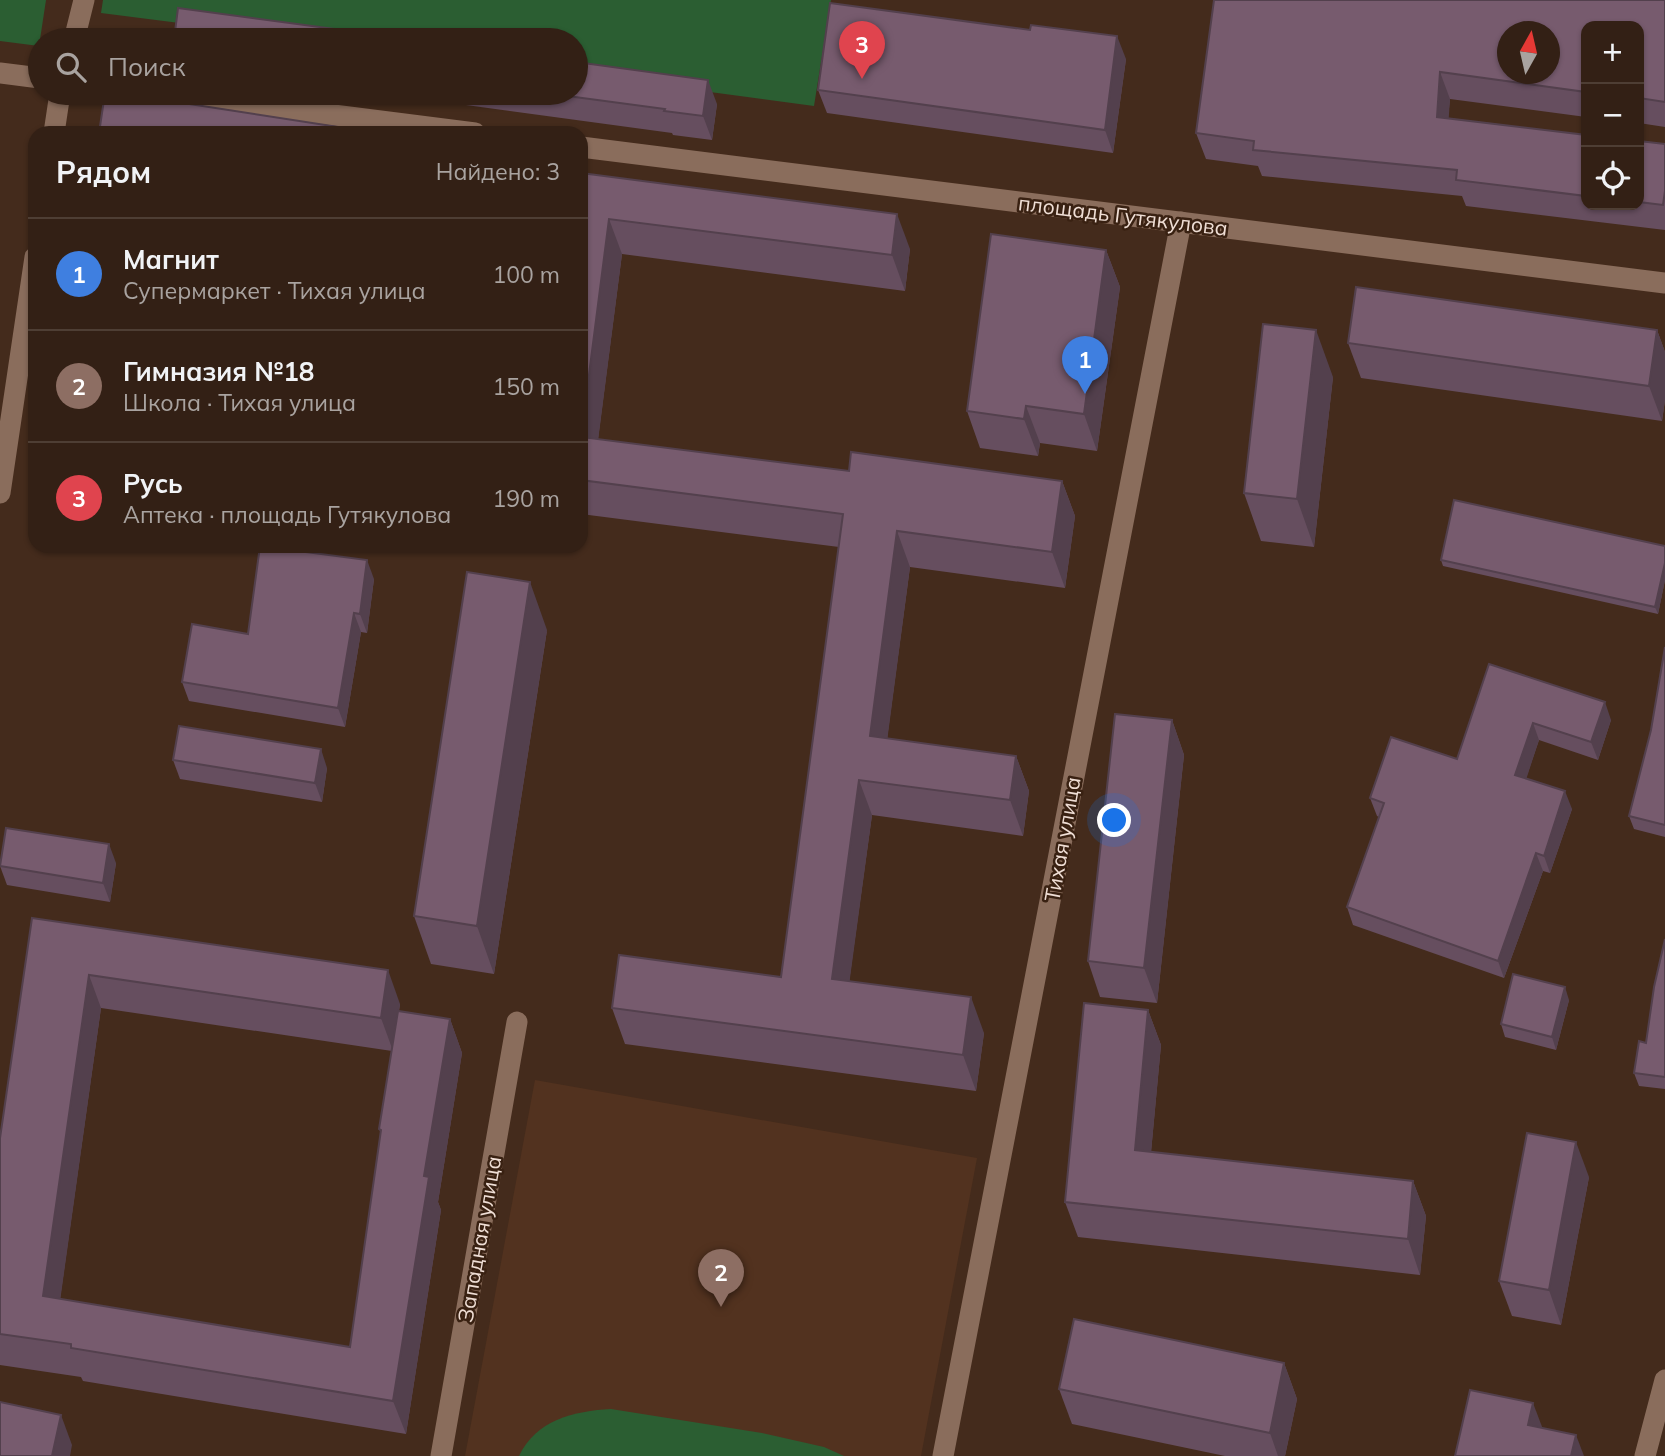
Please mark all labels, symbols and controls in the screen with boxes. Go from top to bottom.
pin: 3 [839,21,885,79]
north arrow [1497,21,1560,84]
map controls [1581,21,1644,210]
button: + [1581,21,1644,84]
search box [28,28,588,105]
icon: search [52,48,90,86]
text: Поиск [108,50,186,83]
button: − [1581,84,1644,147]
button: locate [1581,147,1644,210]
text: Рядом [56,153,151,191]
text: Найдено: 3 [436,157,560,186]
street label: площадь Гутякулова [1017,189,1229,241]
text: Магнит [123,243,219,276]
text: 1 [72,260,86,289]
text: 100 m [492,260,560,289]
text: Супермаркет · Тихая улица [123,276,426,305]
pin: 1 [1062,336,1108,394]
text: Гимназия №18 [123,355,314,388]
text: 2 [72,372,86,401]
text: 150 m [492,372,560,401]
text: Школа · Тихая улица [123,388,356,417]
text: Русь [123,467,183,500]
text: 3 [72,484,86,513]
text: 190 m [492,484,560,513]
text: Аптека · площадь Гутякулова [123,500,451,529]
street label: Тихая улица [1038,775,1086,903]
your location [1097,803,1131,837]
street label: Западная улица [452,1154,506,1324]
pin: 2 [698,1249,744,1307]

